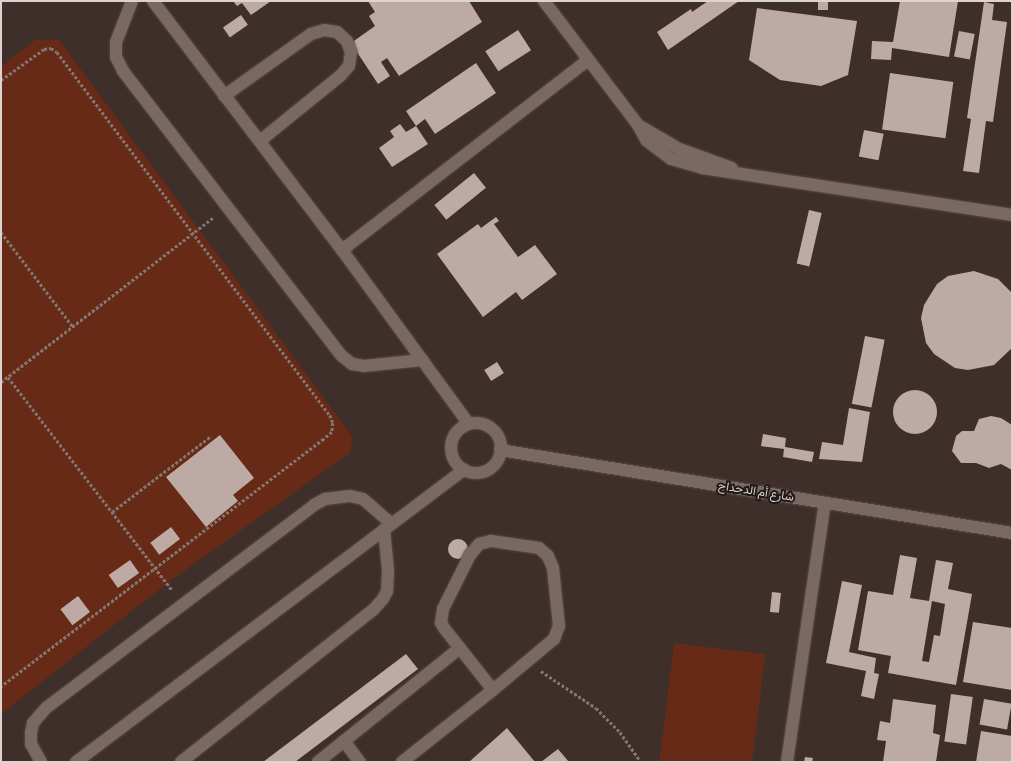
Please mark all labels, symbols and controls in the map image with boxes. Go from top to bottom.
street label: شارع أم الدحداح [717,479,795,505]

